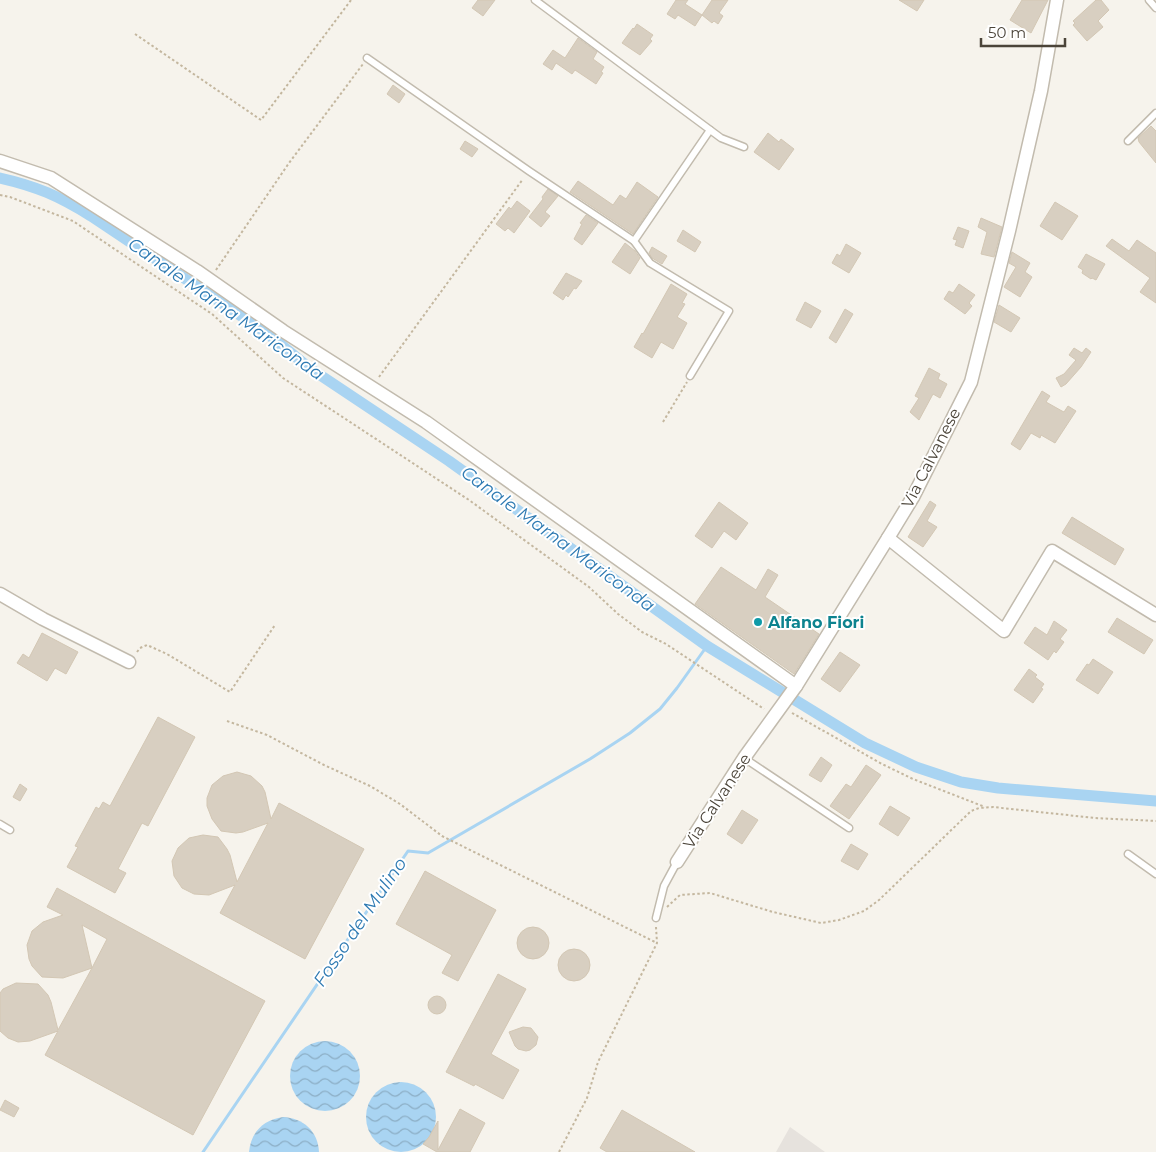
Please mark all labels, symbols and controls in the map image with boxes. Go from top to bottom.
scale bar [981,15,1065,47]
text: 50 m [988,23,1026,42]
water label: Canale Marna Mariconda [124,233,328,385]
street label: Via Calvanese [898,405,964,511]
water label: Canale Marna Mariconda [457,461,659,617]
place label: Alfano Fiori [767,613,864,632]
marker: Alfano Fiori [752,616,764,628]
street label: Via Calvanese [679,750,755,852]
water label: Fosso del Mulino [309,853,411,991]

